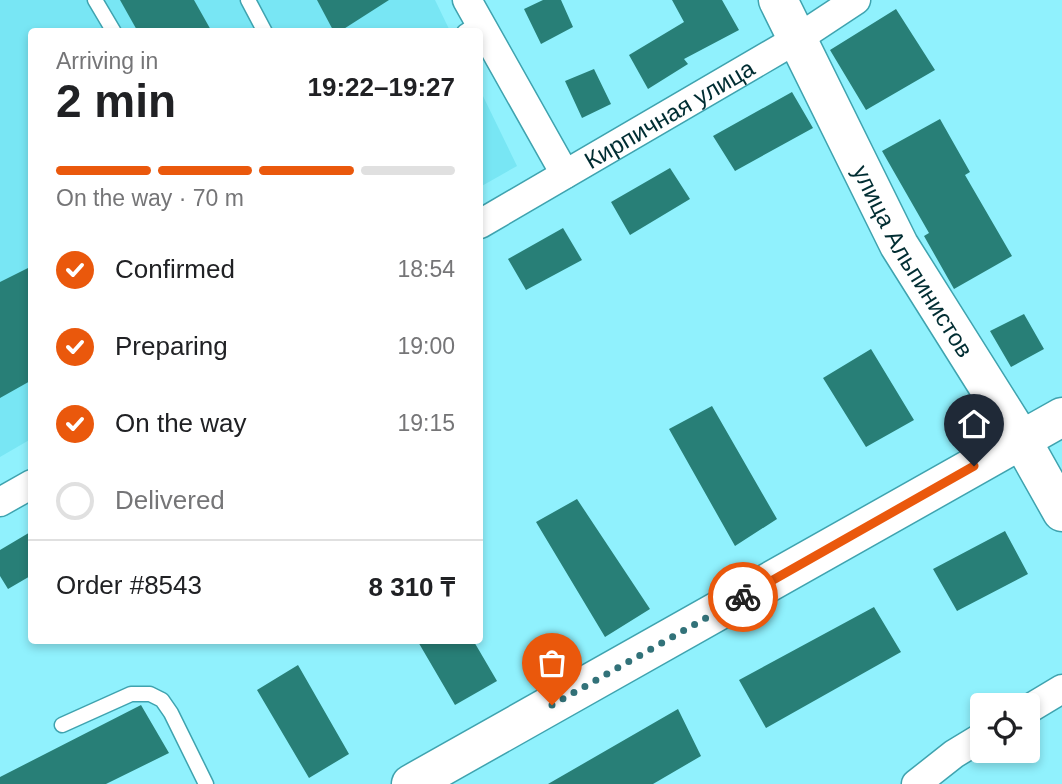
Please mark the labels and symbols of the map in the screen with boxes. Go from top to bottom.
street label: Кирпичная улица [579,53,759,174]
street label: улица Альпинистов [848,160,979,362]
pin [944,394,1004,466]
courier [708,562,778,632]
pin [522,633,582,705]

